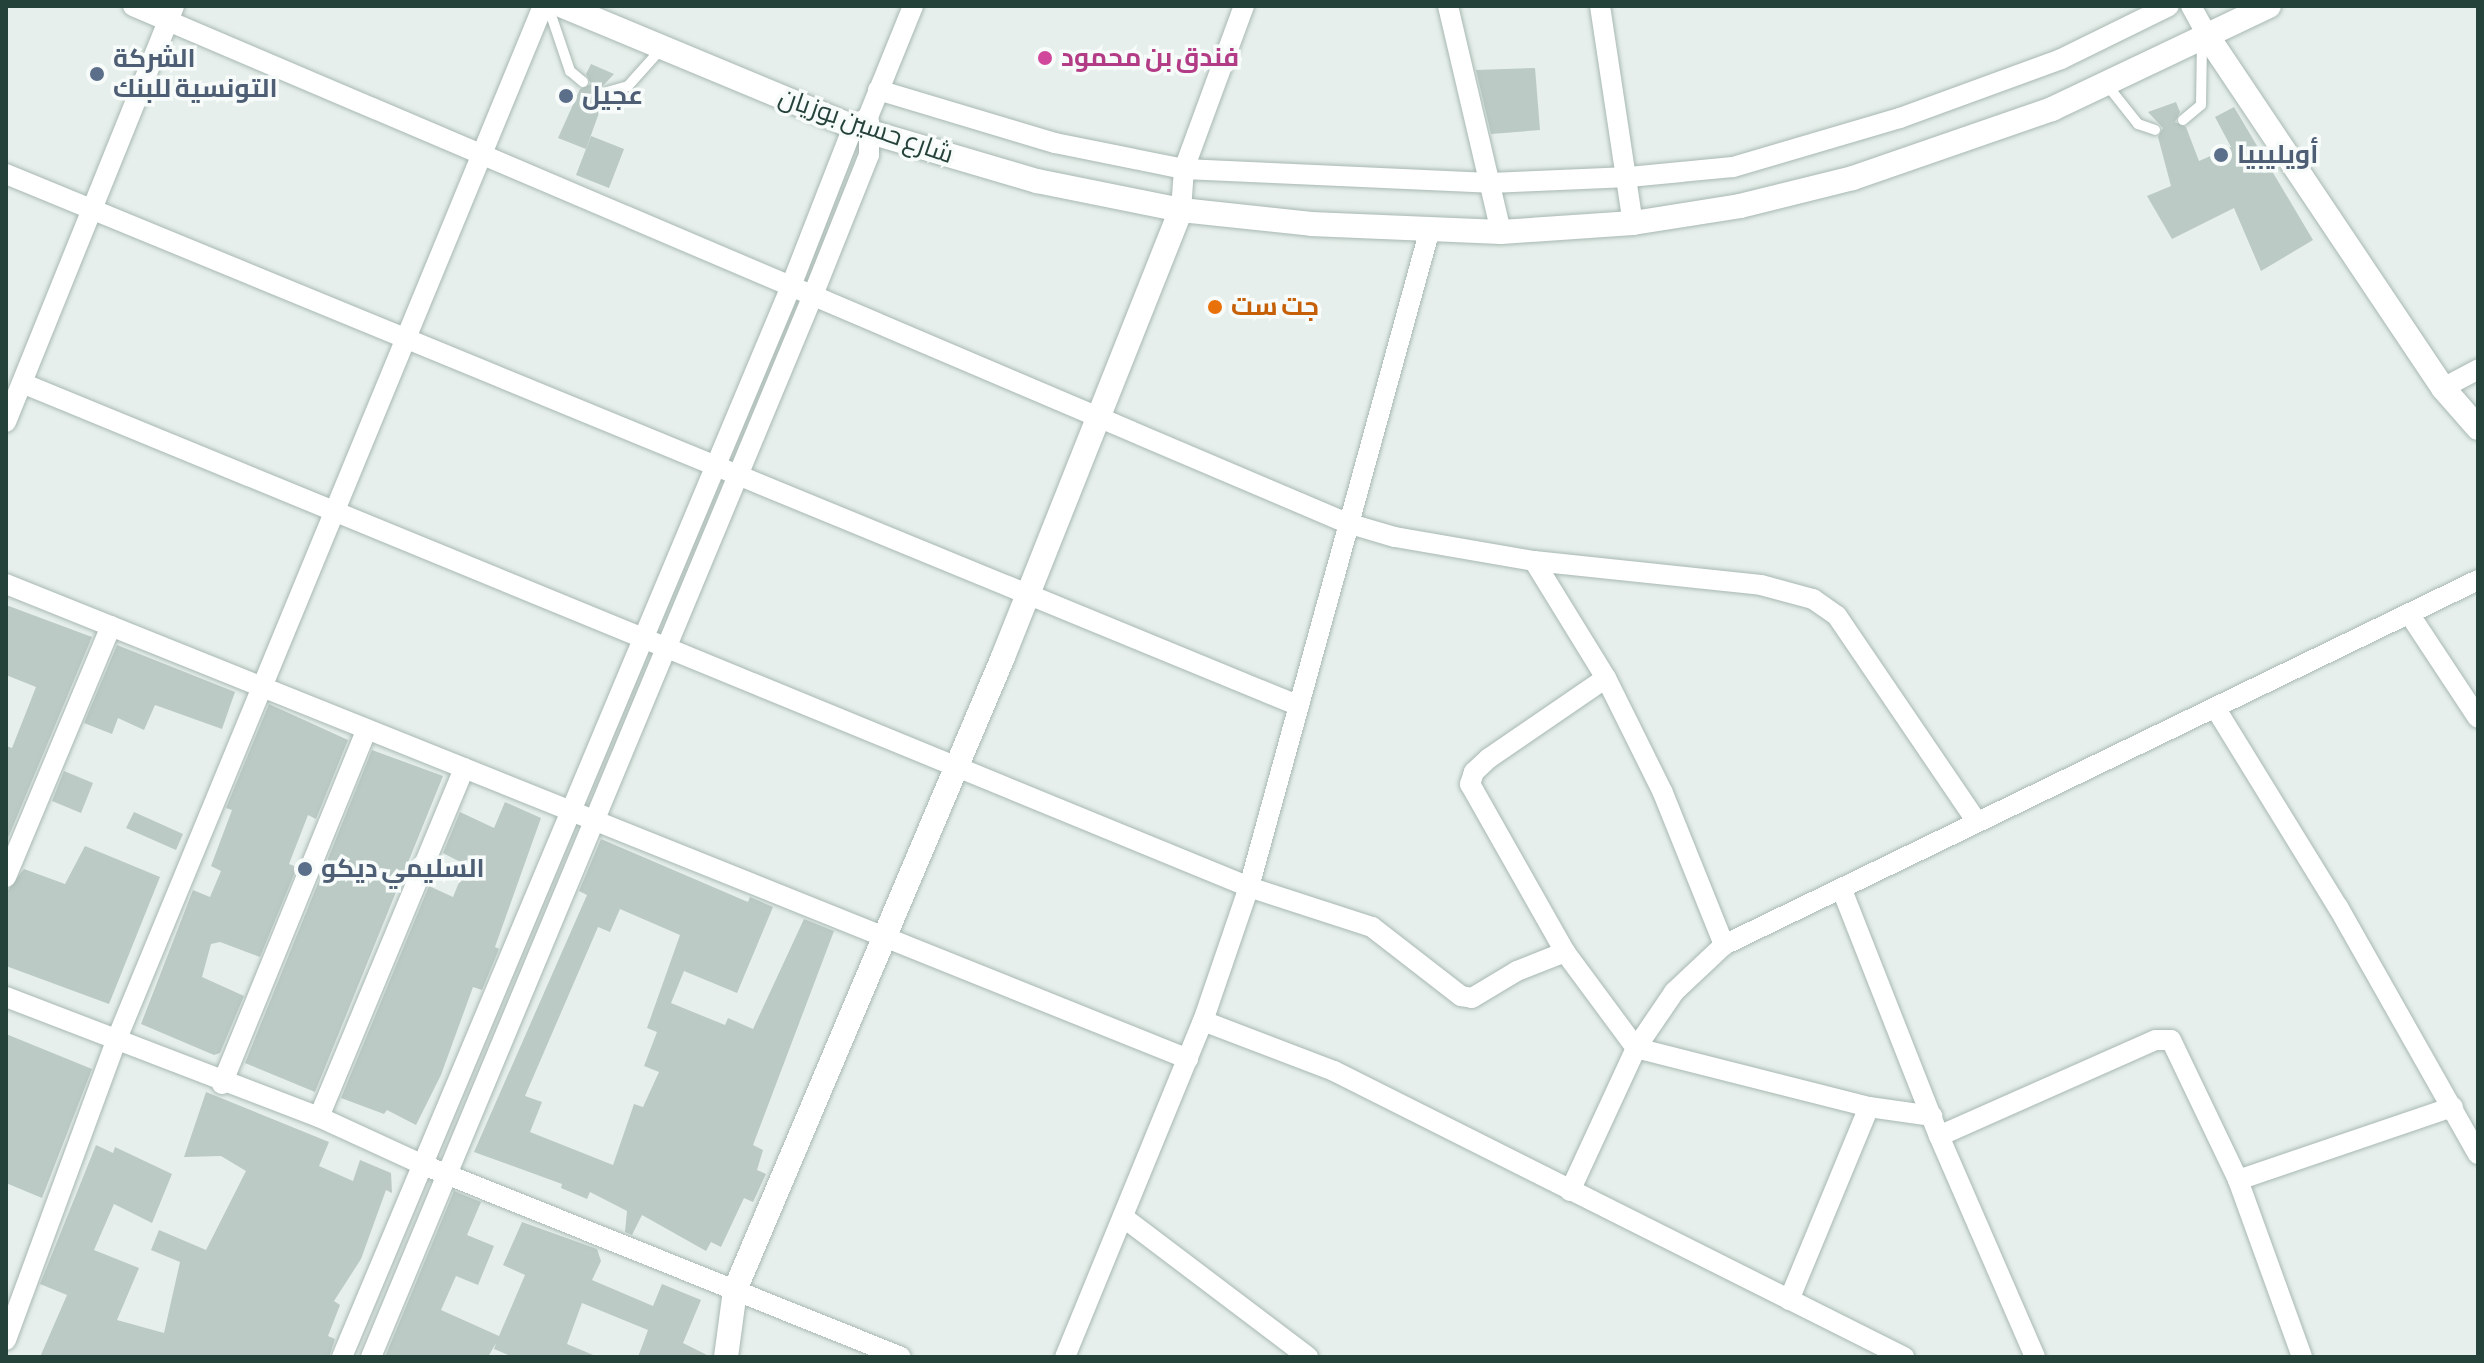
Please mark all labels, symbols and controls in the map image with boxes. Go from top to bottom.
place label: فندق بن محمود [1061,42,1239,74]
place label: الشركة التونسية للبنك [113,43,278,104]
marker: فندق بن محمود [1036,49,1054,67]
marker: الشركة التونسية للبنك [88,65,106,83]
place label: عجيل [582,80,643,112]
street label: شارع حسين بوزيان [774,81,958,171]
marker: عجيل [557,87,575,105]
place label: أويليبيا [2237,139,2318,171]
marker: أويليبيا [2212,146,2230,164]
place label: جت ست [1231,291,1319,323]
marker: جت ست [1206,298,1224,316]
place label: السليمي ديكو [321,853,485,885]
marker: السليمي ديكو [296,860,314,878]

